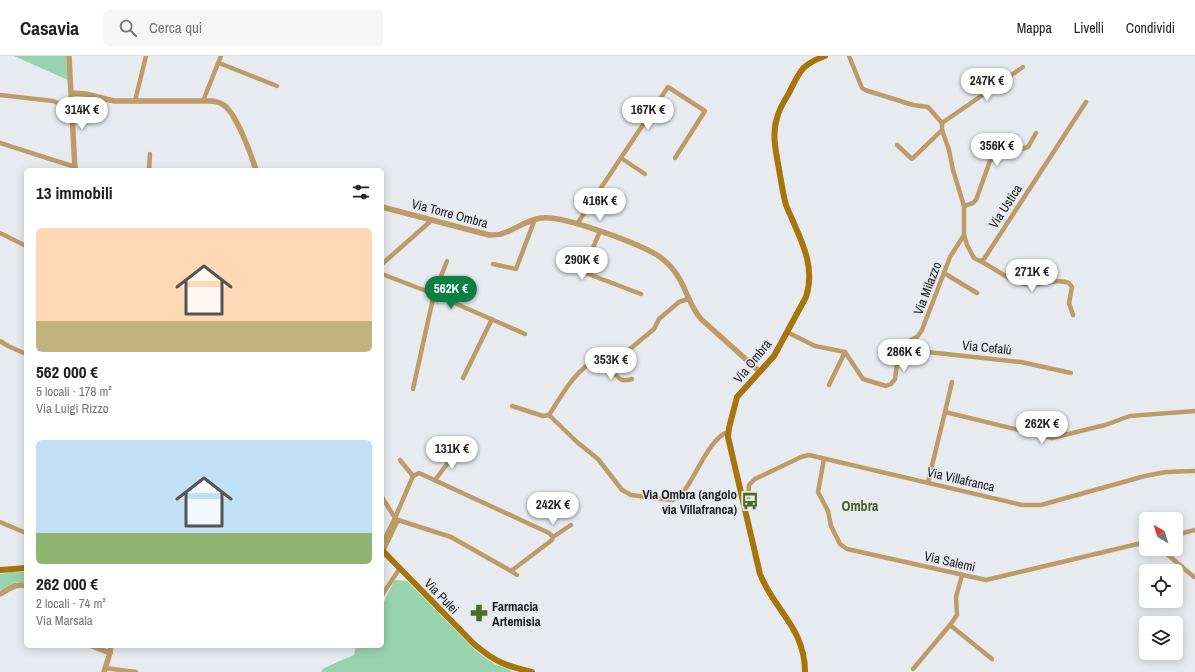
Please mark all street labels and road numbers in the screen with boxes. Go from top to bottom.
street label: Via Ustica [985,181,1026,231]
street label: Via Torre Ombra [410,195,490,232]
street label: Via Milazzo [910,259,945,317]
street label: Via Ombra [730,336,775,387]
street label: Via Cefalù [961,336,1013,359]
street label: Via Villafranca [925,463,996,496]
street label: Via Salemi [923,547,977,576]
street label: Via Pulei [421,575,463,618]

